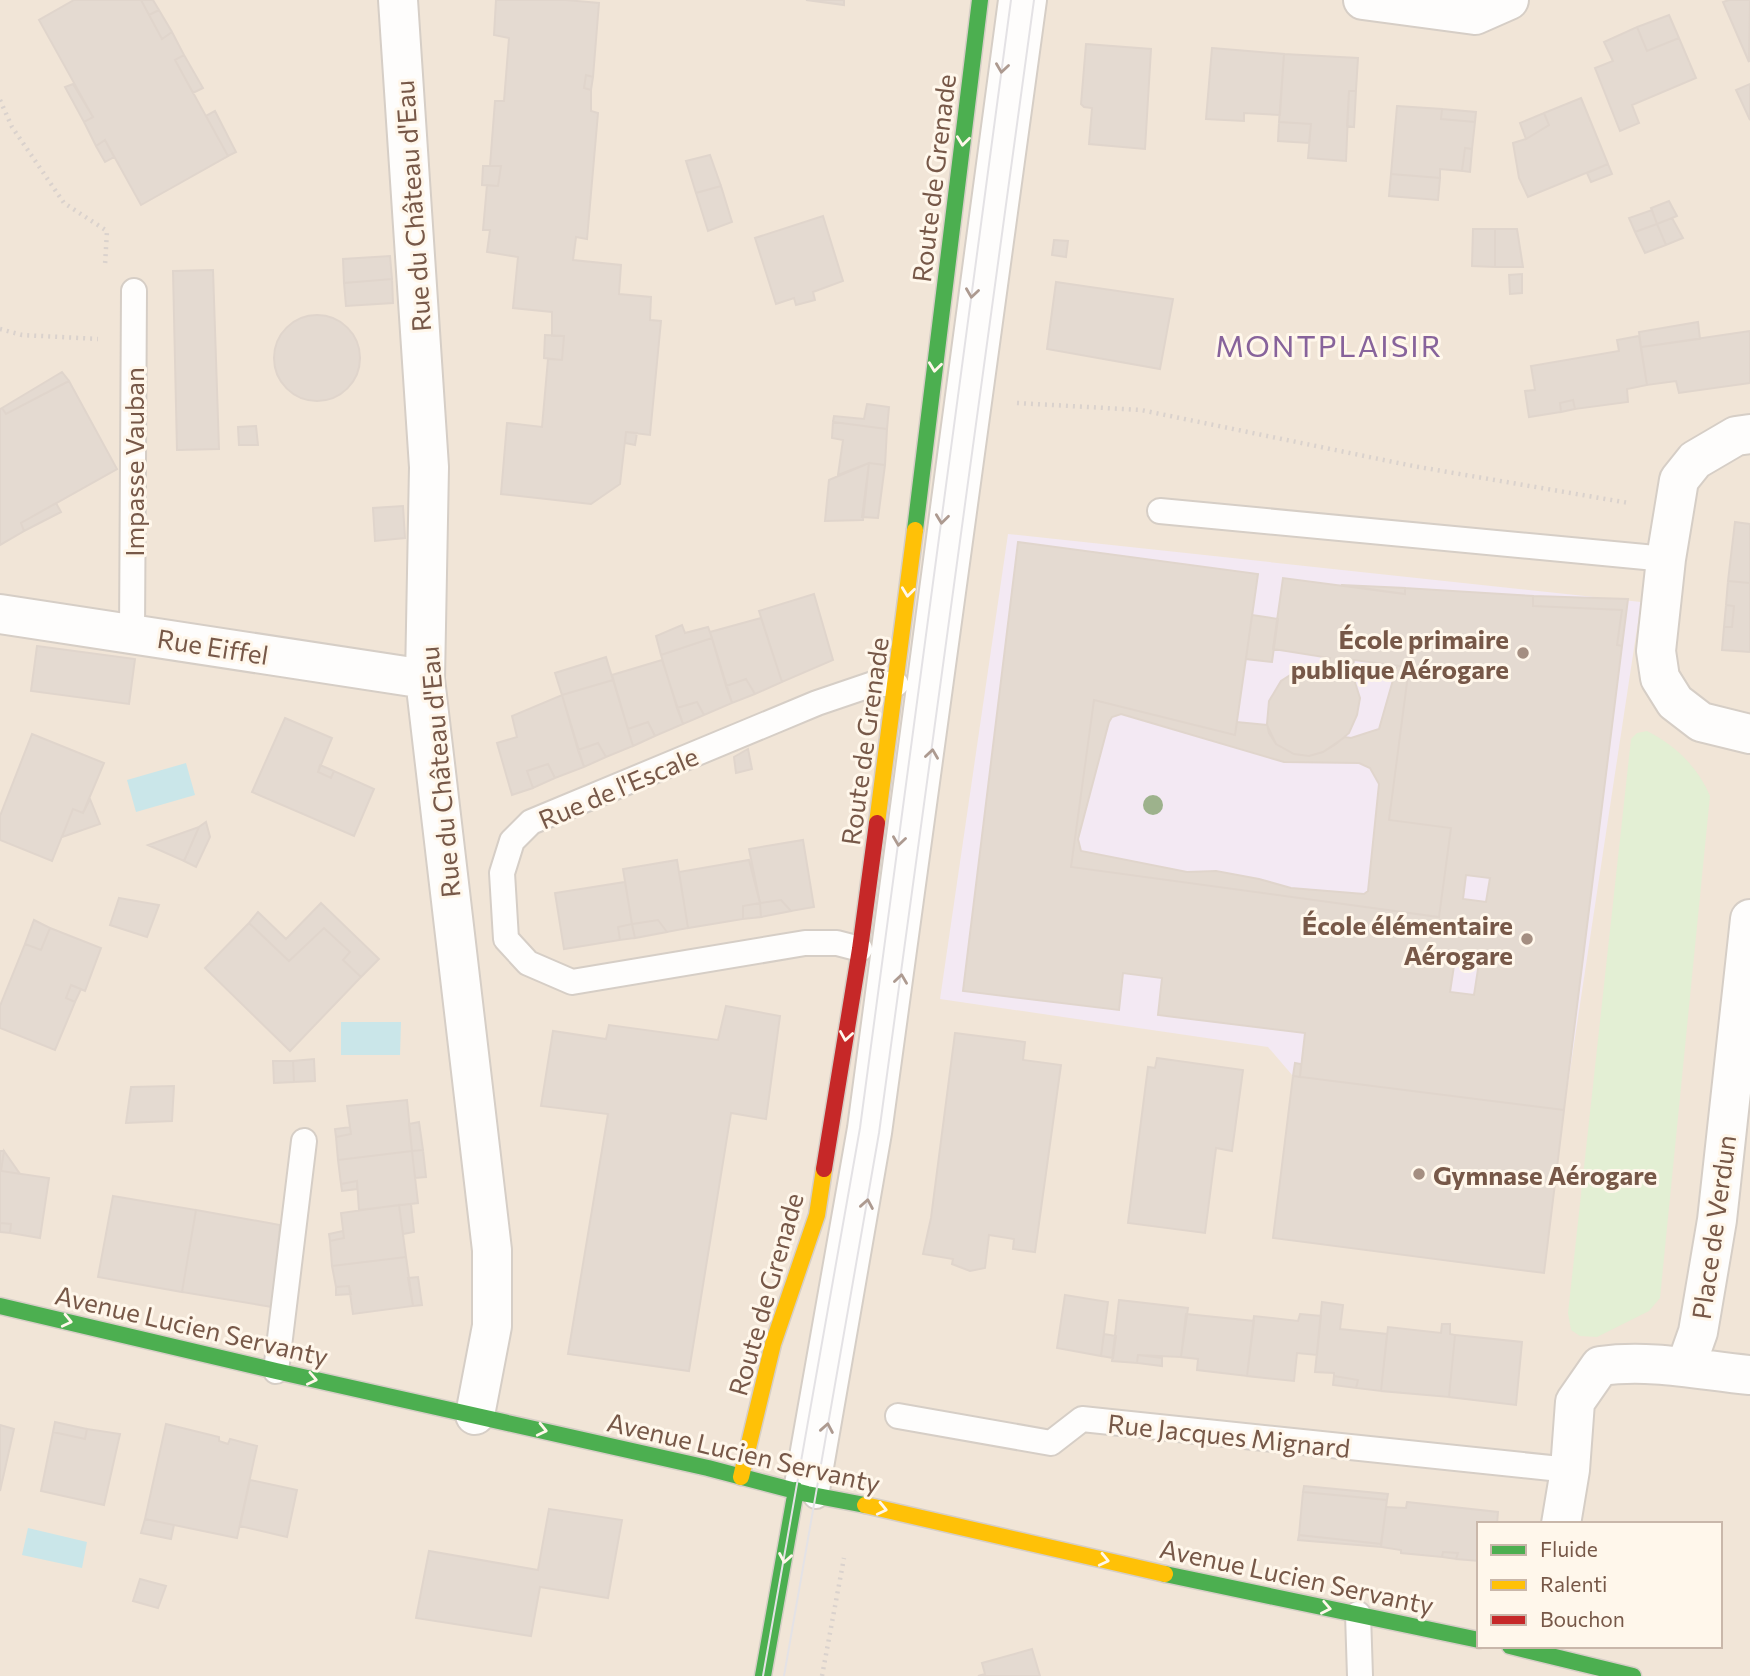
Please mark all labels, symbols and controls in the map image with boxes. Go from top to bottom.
one-way arrow [995,62,1010,73]
street label: Route de Grenade [905,72,961,284]
street label: Rue du Château d'Eau [388,79,436,333]
one-way arrow [955,135,970,147]
one-way arrow [964,287,979,299]
district label: MONTPLAISIR [1215,326,1443,363]
one-way arrow [928,361,943,372]
street label: Impasse Vauban [118,367,149,557]
one-way arrow [934,513,949,524]
one-way arrow [900,587,915,598]
street label: Rue Eiffel [155,622,271,670]
place label: École primaire publique Aérogare [1291,623,1509,684]
street label: Route de Grenade [834,635,894,847]
street label: Rue du Château d'Eau [413,645,465,899]
marker: École primaire publique Aérogare [1515,645,1531,661]
street label: Rue de l'Escale [534,740,702,834]
one-way arrow [924,748,939,760]
one-way arrow [891,835,906,847]
place label: École élémentaire Aérogare [1302,909,1513,970]
marker: École élémentaire Aérogare [1519,931,1535,947]
one-way arrow [893,973,908,985]
one-way arrow [839,1030,854,1042]
street label: Place de Verdun [1685,1133,1741,1321]
place label: Gymnase Aérogare [1433,1159,1657,1190]
marker: Gymnase Aérogare [1411,1166,1427,1182]
street label: Route de Grenade [721,1189,809,1399]
one-way arrow [859,1198,874,1210]
street label: Avenue Lucien Servanty [52,1278,332,1372]
one-way arrow [60,1313,72,1327]
one-way arrow [306,1371,318,1386]
street label: Avenue Lucien Servanty [604,1405,884,1499]
street label: Rue Jacques Mignard [1106,1407,1352,1463]
one-way arrow [536,1422,548,1436]
one-way arrow [819,1422,834,1434]
one-way arrow [876,1501,888,1515]
legend [1477,1522,1722,1648]
street label: Avenue Lucien Servanty [1157,1532,1437,1620]
text: Fluide [1540,1536,1598,1561]
one-way arrow [778,1552,793,1564]
one-way arrow [1098,1552,1110,1566]
text: Ralenti [1540,1571,1607,1596]
one-way arrow [1320,1600,1332,1615]
text: Bouchon [1540,1606,1625,1631]

